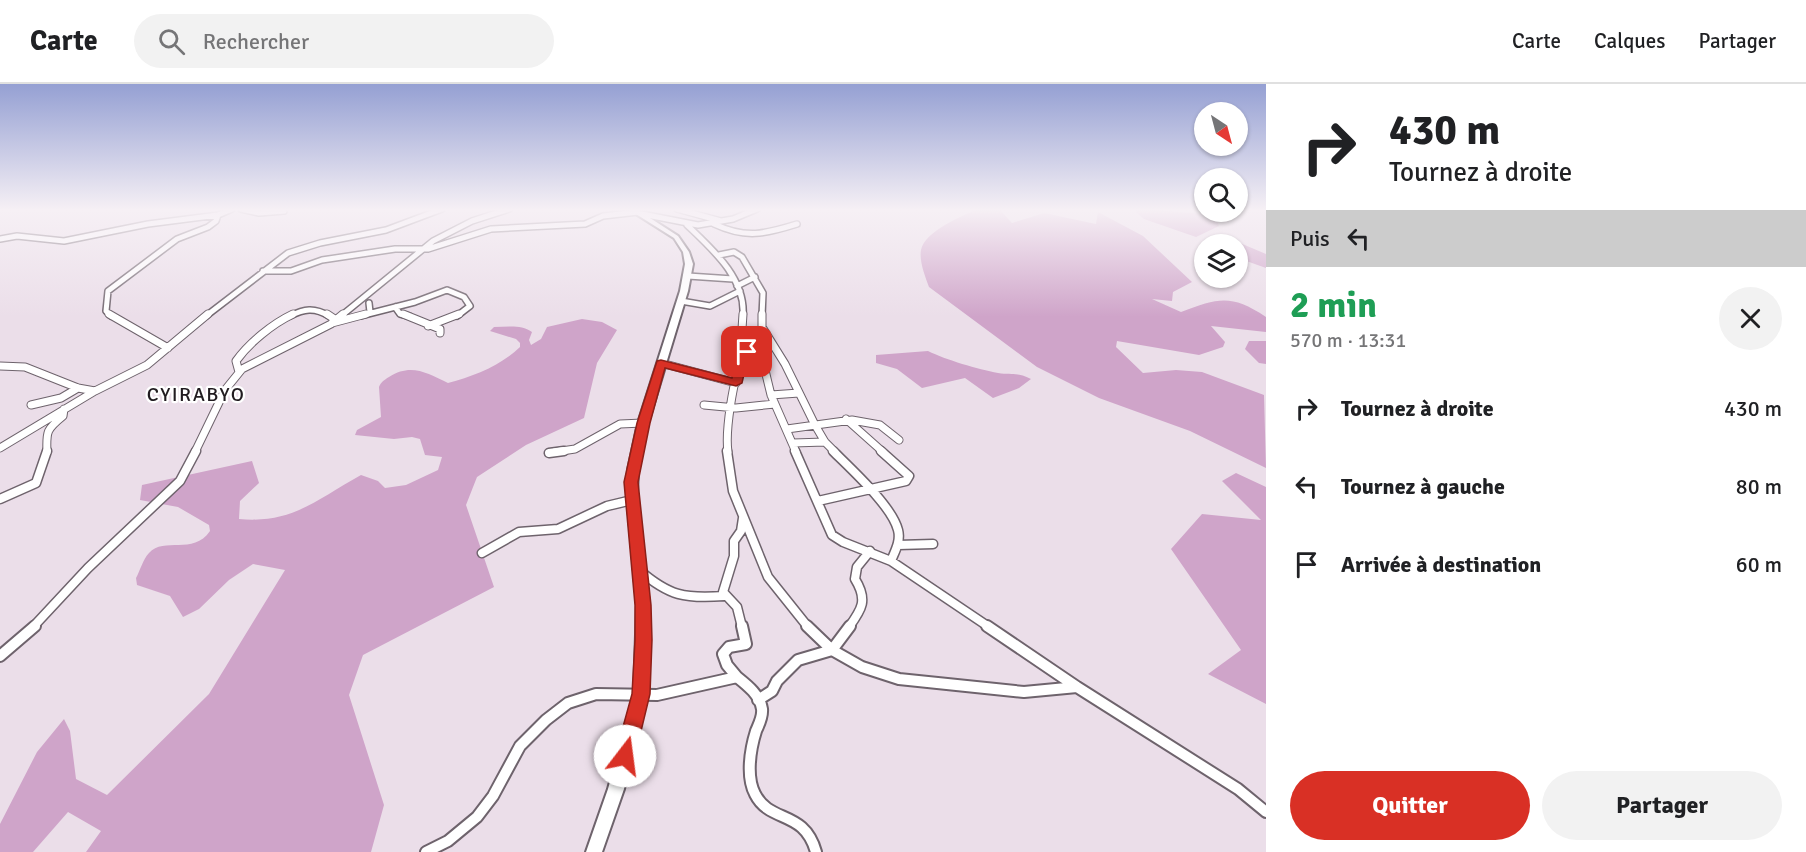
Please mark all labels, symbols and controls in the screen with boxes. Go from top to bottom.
search box [134,14,554,68]
text: Carte [30,24,98,58]
icon: search [155,25,188,58]
text: Rechercher [203,28,309,55]
text: Carte [1512,28,1561,54]
text: Calques [1594,28,1665,54]
text: Partager [1698,28,1776,54]
north arrow [1194,102,1248,156]
map controls [1194,102,1248,288]
text: 430 m [1389,105,1500,156]
icon: right [1290,108,1368,186]
text: Tournez à droite [1389,156,1572,189]
button: search [1194,168,1248,222]
icon: left [1342,222,1375,255]
text: Puis [1290,225,1330,252]
button: layers [1194,234,1248,288]
text: 2 min [1290,283,1377,328]
button: close [1719,287,1782,350]
pin [721,326,772,377]
text: 570 m · 13:31 [1290,328,1406,353]
icon: arrive [730,335,763,368]
district label: CYIRABYO [147,382,245,407]
icon: right [1290,392,1323,425]
text: Tournez à droite [1341,395,1494,422]
text: 430 m [1724,395,1782,422]
icon: left [1290,470,1323,503]
text: Tournez à gauche [1341,473,1505,500]
text: 80 m [1736,473,1782,500]
icon: arrive [1290,548,1323,581]
text: Arrivée à destination [1341,551,1541,578]
text: 60 m [1736,551,1782,578]
position arrow [593,724,657,788]
button: Quitter [1290,771,1530,840]
button: Partager [1542,771,1782,840]

